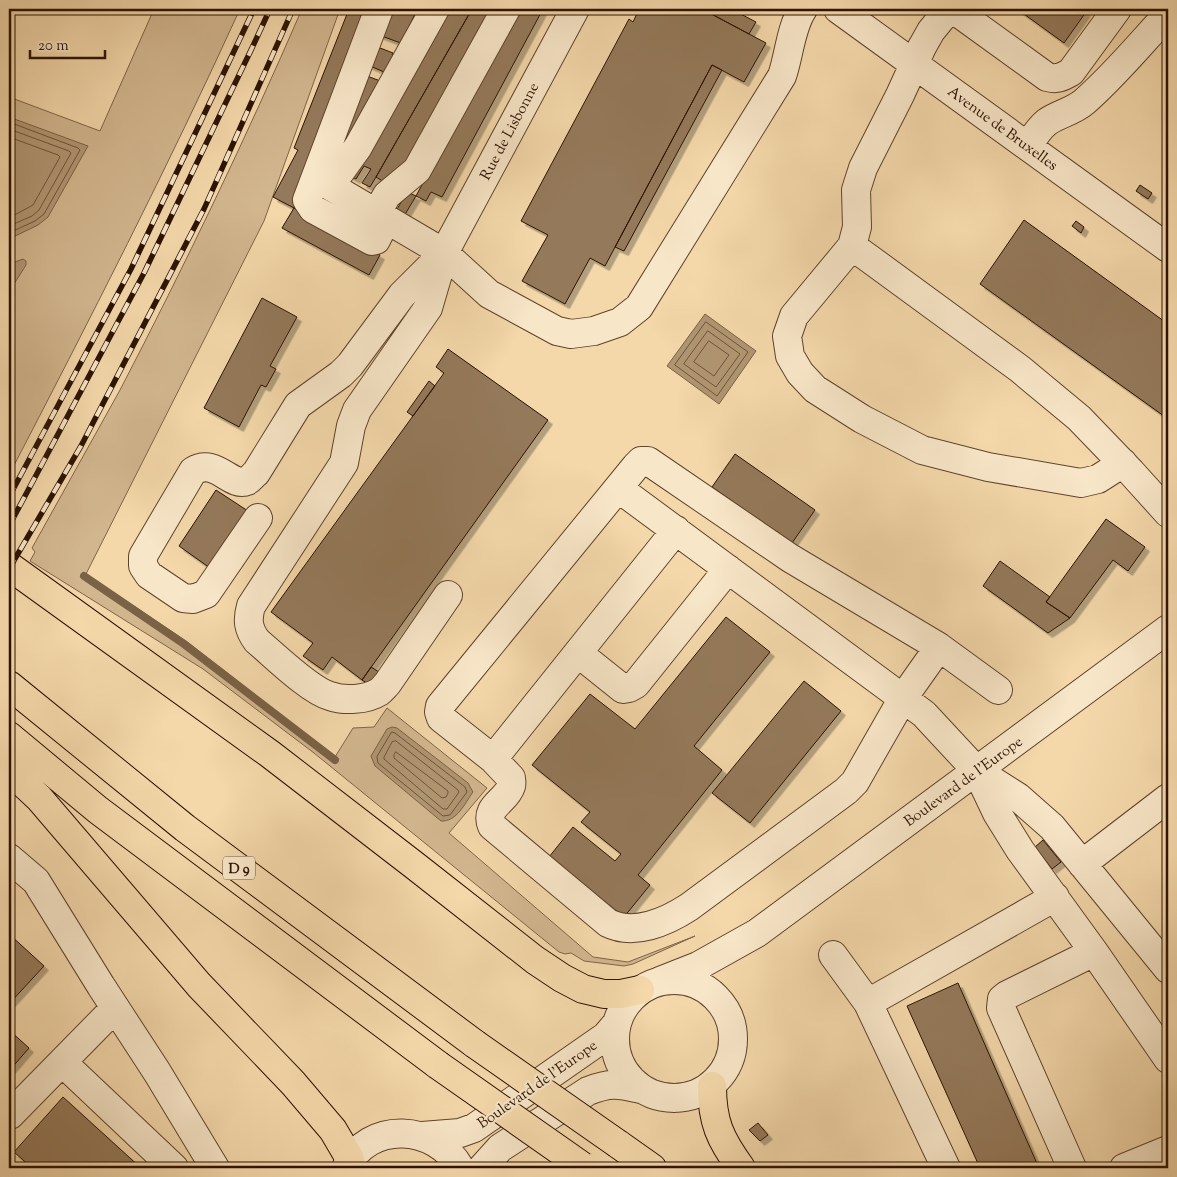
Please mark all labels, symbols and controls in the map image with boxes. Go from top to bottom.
scale bar [30,28,105,60]
text: 20 m [38,36,69,57]
street label: Rue de Lisbonne [476,79,545,184]
street label: Avenue de Bruxelles [943,82,1062,176]
street label: Boulevard de l'Europe [900,732,1028,832]
road number: D 9 [223,856,255,880]
street label: Boulevard de l'Europe [474,1036,602,1135]

